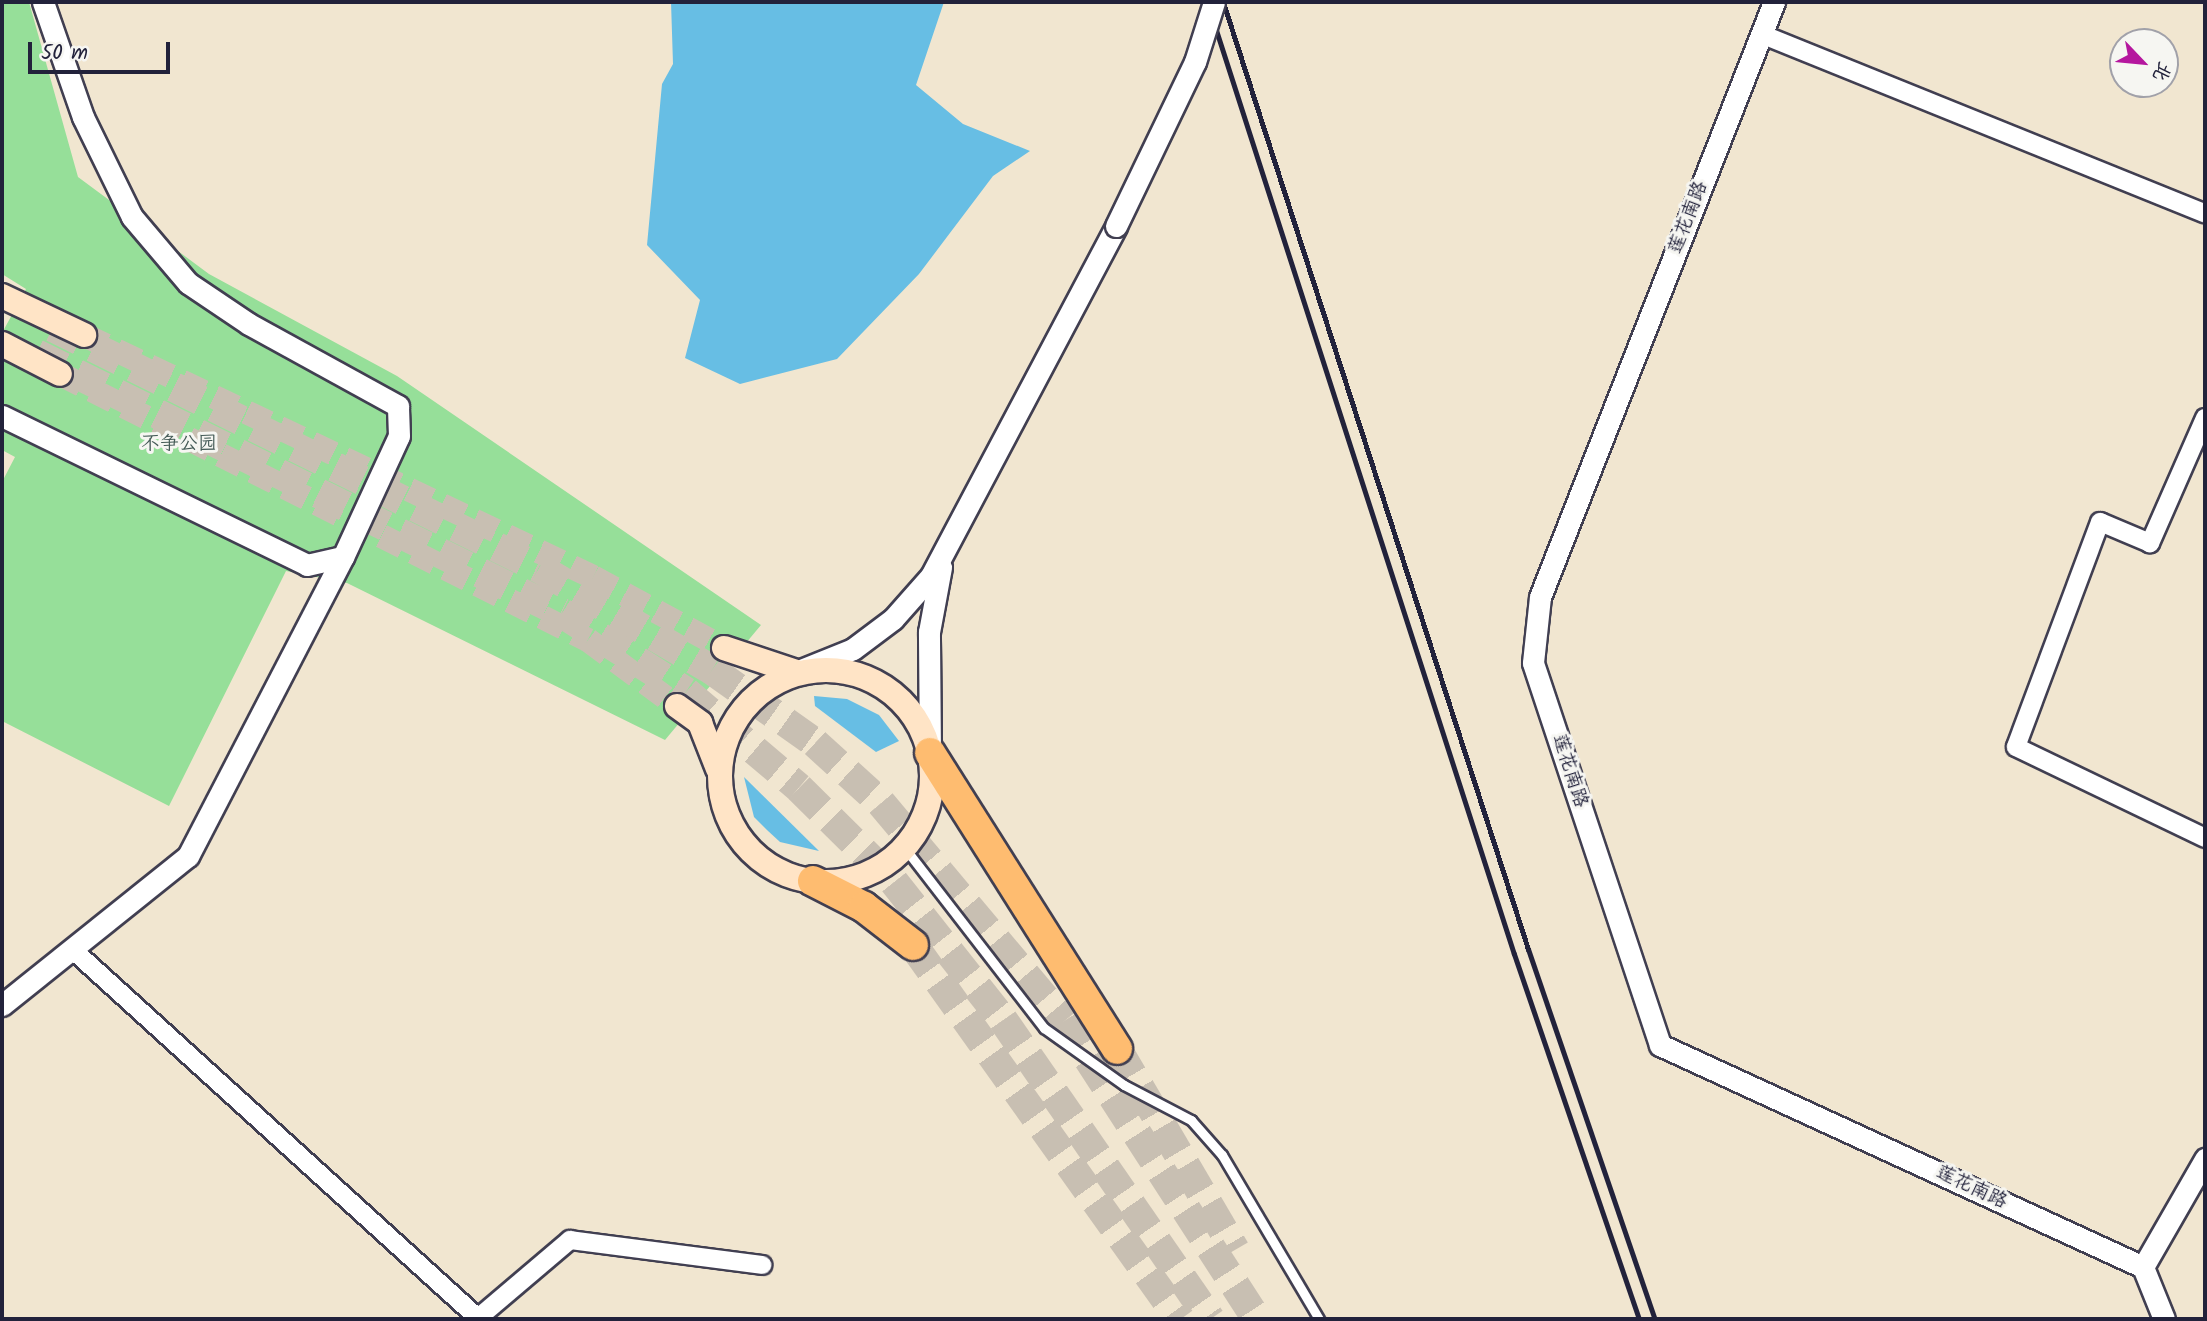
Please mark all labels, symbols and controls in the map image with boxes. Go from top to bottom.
scale bar [32,28,173,72]
north arrow [2109,28,2179,98]
text: 50 m [41,37,88,70]
text: 北 [2143,56,2179,86]
street label: 莲花南路 [1665,178,1713,258]
park label: 不争公园 [141,434,217,456]
street label: 莲花南路 [1546,731,1592,811]
street label: 莲花南路 [1932,1162,2010,1214]

